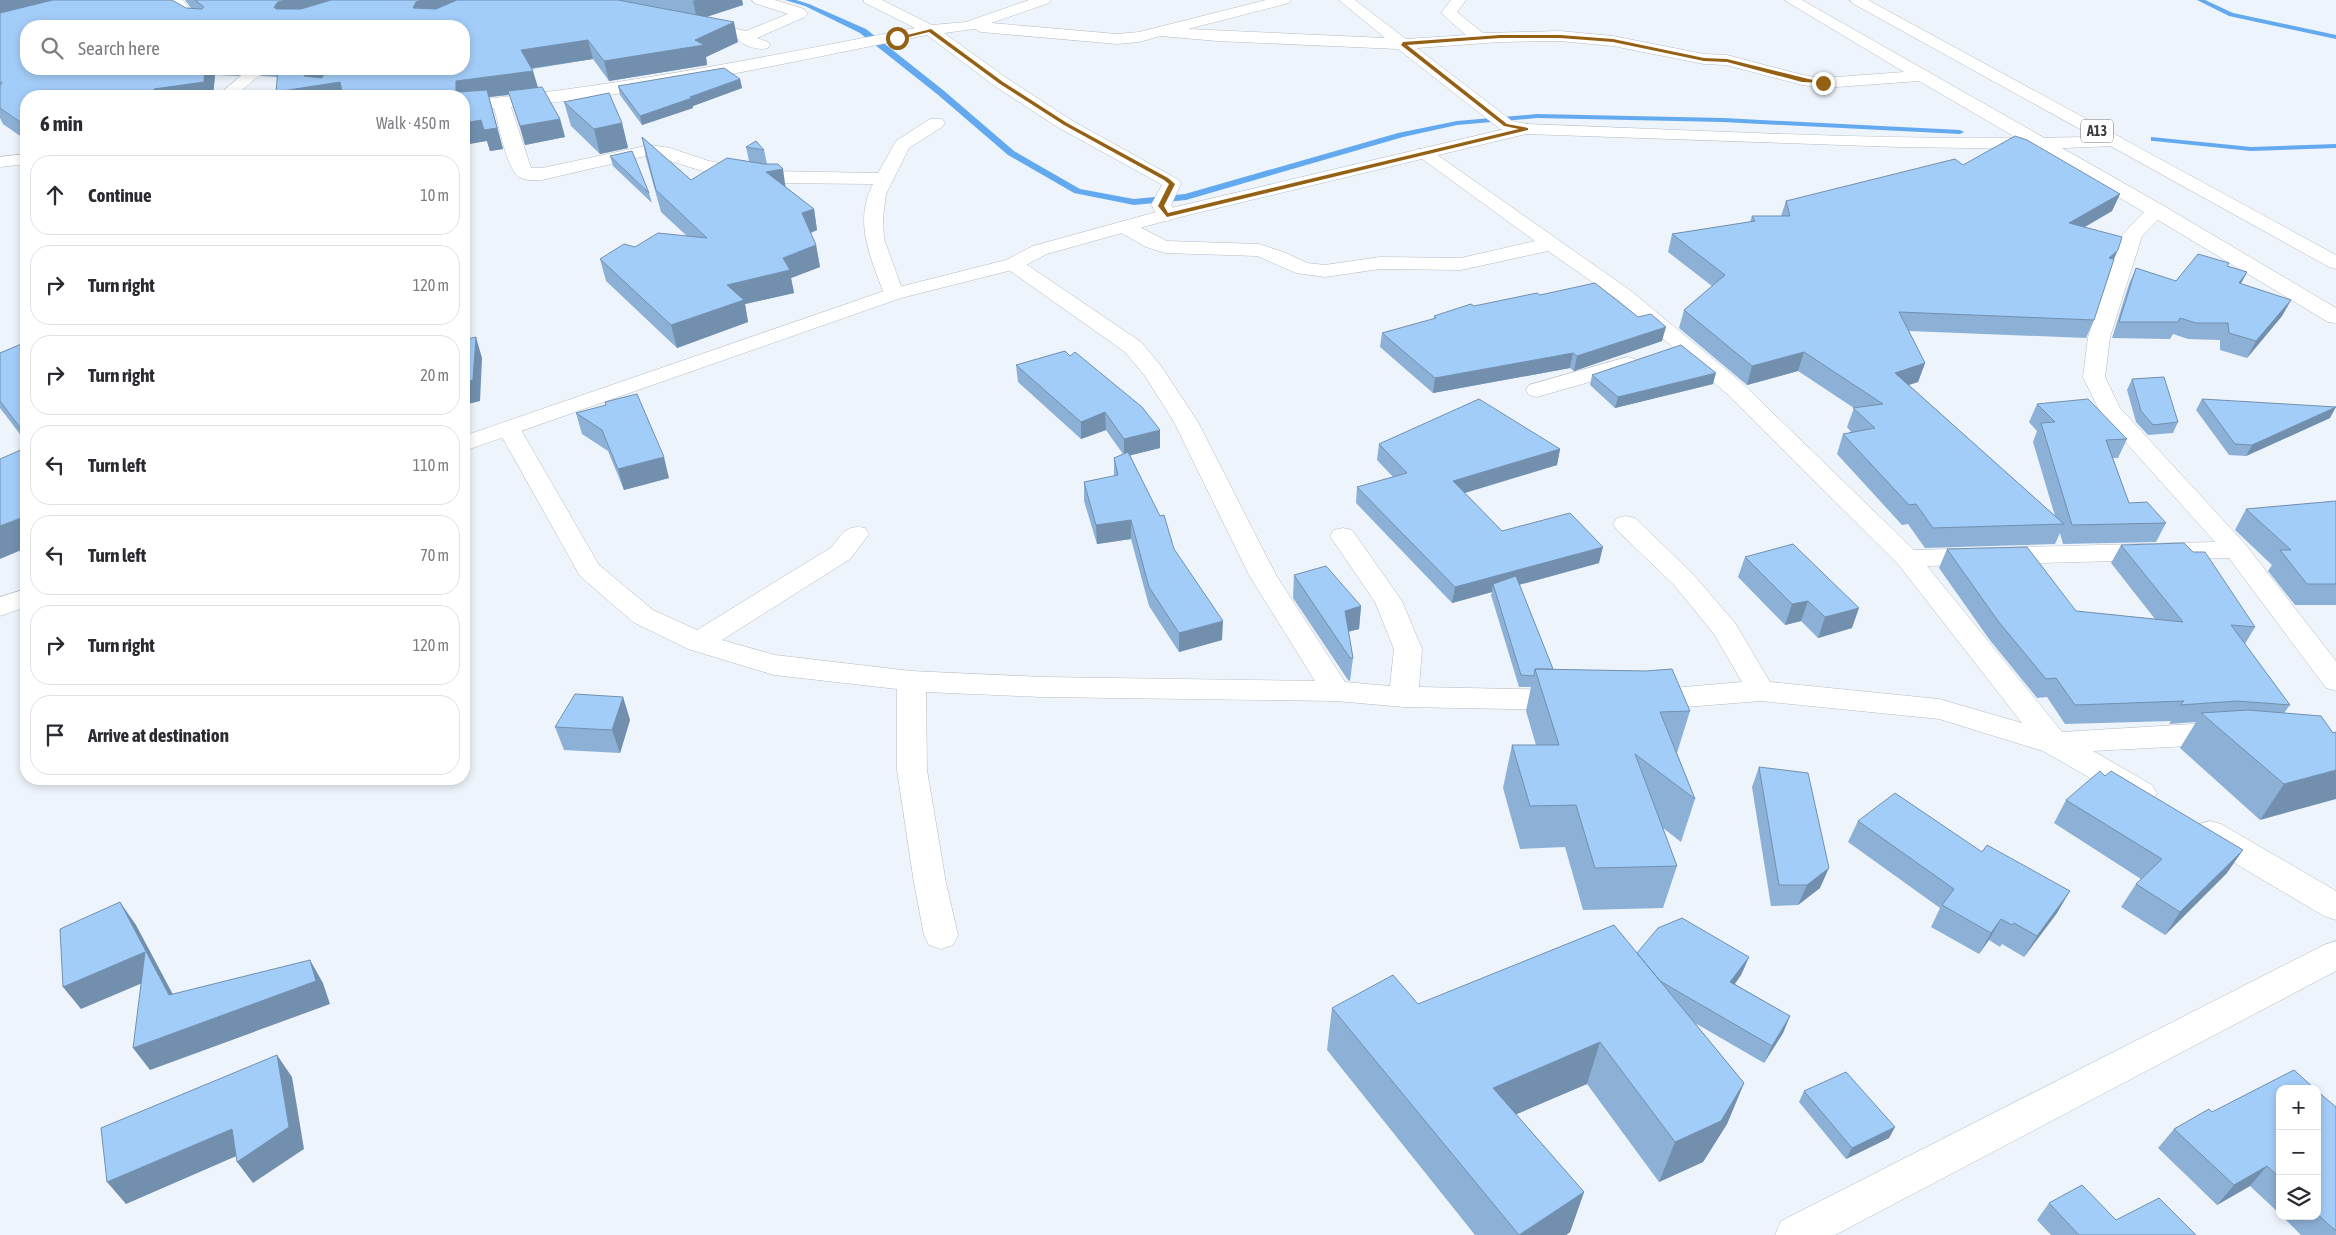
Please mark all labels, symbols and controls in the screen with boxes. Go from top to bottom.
search box [20,20,470,75]
route start [886,27,909,50]
icon: search [38,34,66,62]
text: Search here [78,37,160,59]
route end [1812,72,1835,95]
text: 6 min [40,111,83,135]
text: Walk · 450 m [376,114,450,132]
road number: A13 [2081,120,2113,142]
icon: ahead [41,181,69,209]
text: Continue [88,184,152,206]
text: 10 m [420,186,449,204]
icon: right [41,271,69,299]
text: Turn right [88,274,155,296]
text: 120 m [413,276,449,294]
icon: right [41,361,69,389]
text: Turn right [88,364,155,386]
text: 20 m [420,366,449,384]
icon: left [41,451,69,479]
text: Turn left [88,454,146,476]
text: 110 m [413,456,449,474]
icon: left [41,541,69,569]
text: Turn left [88,544,146,566]
text: 70 m [420,546,449,564]
icon: right [41,631,69,659]
text: Turn right [88,634,155,656]
text: 120 m [413,636,449,654]
icon: arrive [41,721,69,749]
text: Arrive at destination [88,724,229,746]
map controls [2276,1085,2321,1220]
button: + [2276,1085,2321,1130]
button: − [2276,1130,2321,1175]
button: layers [2276,1175,2321,1220]

